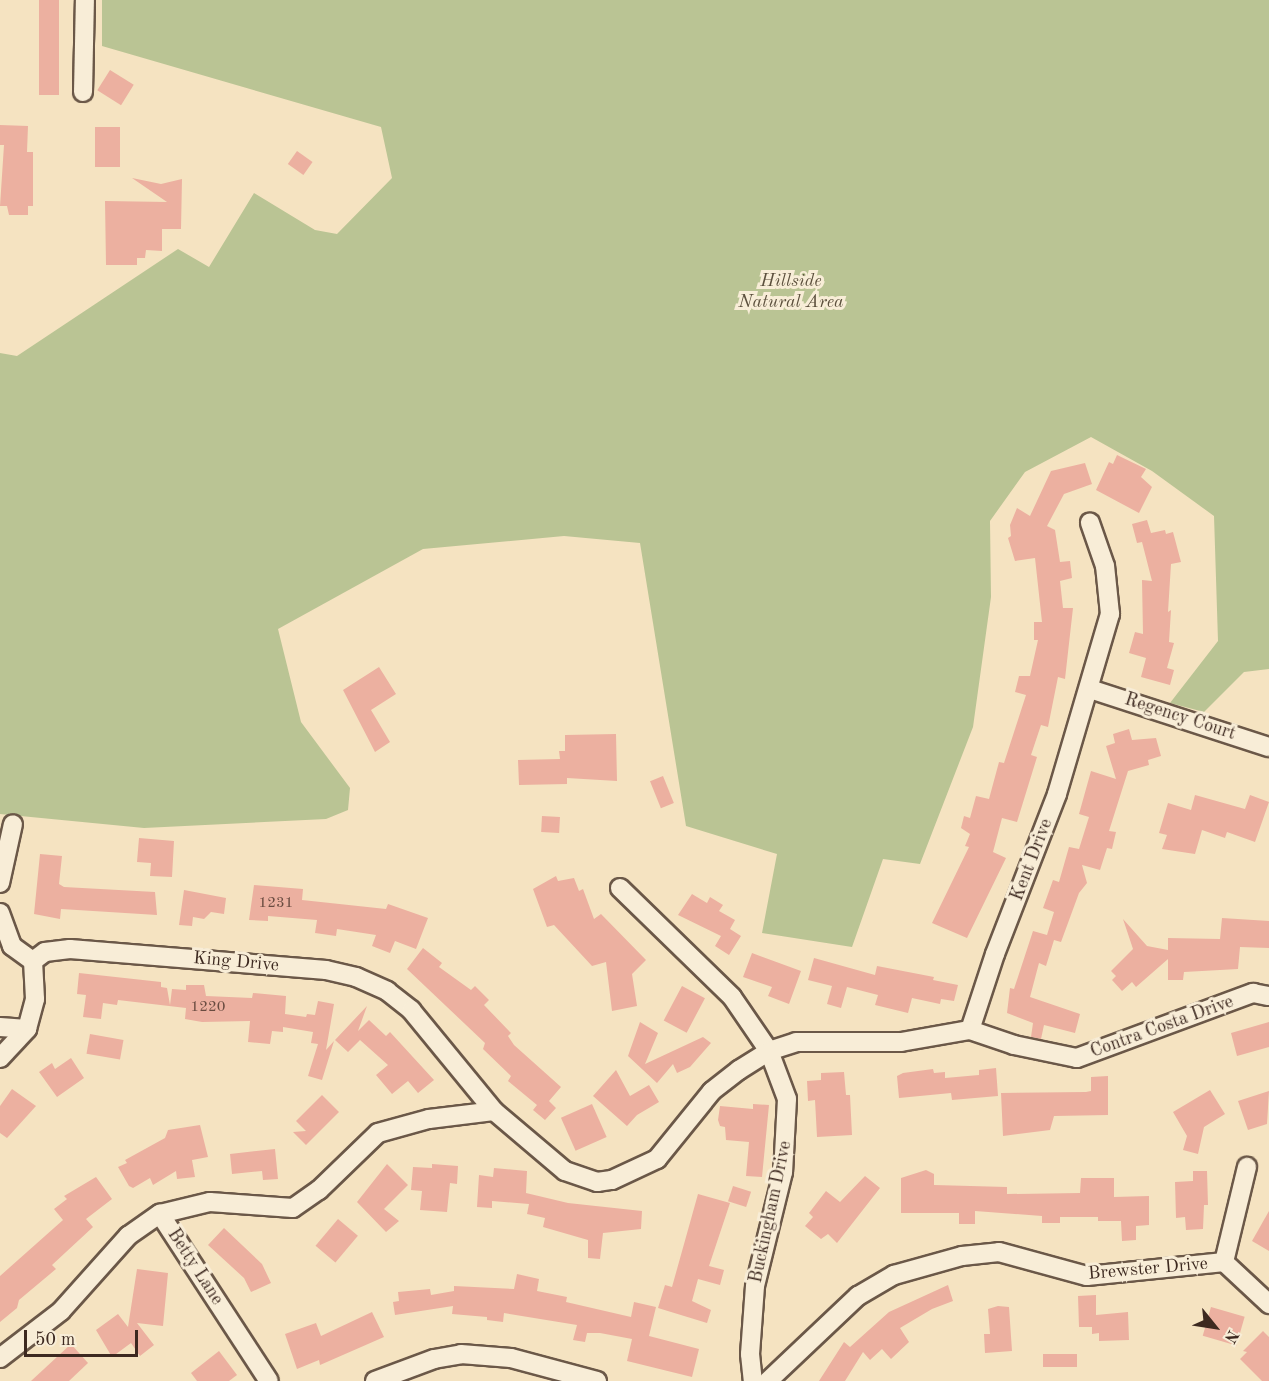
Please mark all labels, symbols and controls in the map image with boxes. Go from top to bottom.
park label: Hillside Natural Area [738,271,844,314]
street label: Regency Court [1122,689,1238,745]
street label: Kent Drive [1006,816,1058,904]
house number: 1231 [259,895,293,913]
street label: King Drive [192,947,280,977]
street label: Contra Costa Drive [1088,991,1236,1063]
house number: 1220 [191,999,225,1017]
street label: Buckingham Drive [745,1139,797,1285]
street label: Betty Lane [162,1225,228,1309]
street label: Brewster Drive [1087,1253,1209,1285]
north arrow [1185,1297,1245,1357]
scale bar [27,1318,141,1356]
text: N [1221,1327,1241,1345]
text: 50 m [35,1331,75,1349]

